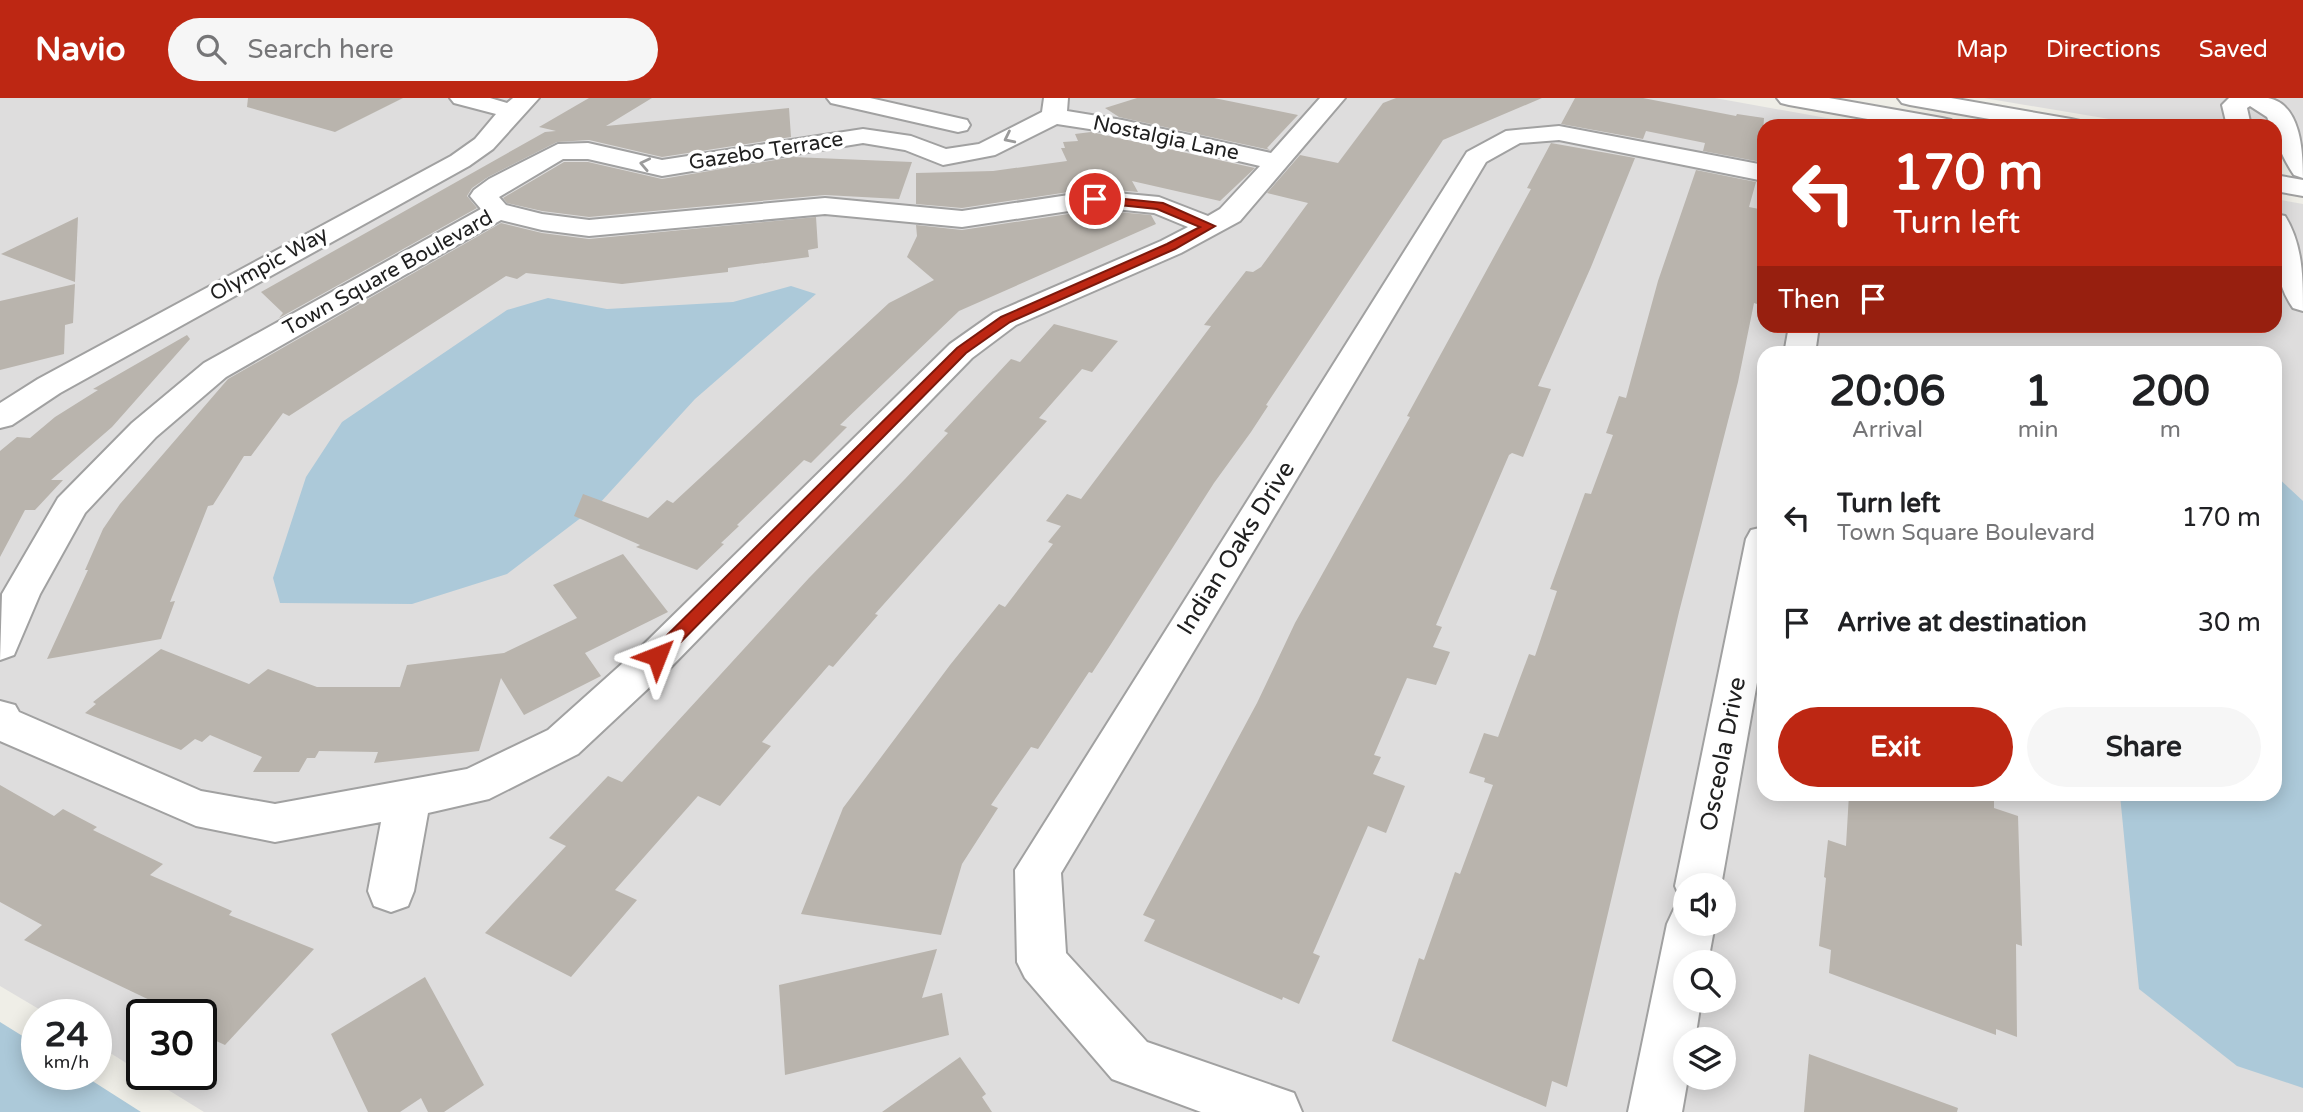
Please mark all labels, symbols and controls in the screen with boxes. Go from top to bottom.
search box [168,18,658,81]
text: Navio [35,30,126,69]
icon: search [192,30,230,68]
text: Search here [248,34,394,65]
text: Map [1956,35,2008,64]
text: Directions [2046,35,2161,64]
text: Saved [2199,35,2268,64]
street label: Nostalgia Lane [1091,110,1241,166]
street label: Gazebo Terrace [687,126,845,176]
one-way arrow [1004,130,1016,144]
text: 170 m [1893,144,2043,203]
icon: left [1778,147,1869,238]
one-way arrow [639,157,651,172]
pin [1065,169,1125,229]
icon: arrive [1076,180,1114,218]
text: Turn left [1893,204,2020,242]
street label: Town Square Boulevard [279,205,497,341]
street label: Olympic Way [206,221,332,307]
icon: arrive [1854,280,1892,318]
text: Then [1778,284,1840,315]
text: 20:06 [1829,366,1946,417]
text: 1 [2025,366,2051,417]
text: 200 [2131,366,2210,417]
text: Arrival [1852,416,1923,444]
text: min [2018,416,2059,444]
text: m [2160,416,2181,444]
street label: Indian Oaks Drive [1171,456,1301,640]
text: Turn left [1837,488,1940,519]
icon: left [1778,499,1816,537]
text: 170 m [2181,502,2261,533]
text: Town Square Boulevard [1837,519,2095,547]
icon: arrive [1778,604,1816,642]
text: Arrive at destination [1837,607,2087,638]
text: 30 m [2198,607,2261,638]
position arrow [620,619,694,693]
street label: Osceola Drive [1694,674,1752,834]
button: Exit [1778,707,2013,787]
button: Share [2027,707,2261,787]
map controls [1673,873,1736,1090]
button: sound [1673,873,1736,936]
button: search [1673,950,1736,1013]
speed limit sign: 30 [126,999,217,1090]
text: 24 [45,1014,88,1056]
button: layers [1673,1027,1736,1090]
text: km/h [44,1051,89,1073]

